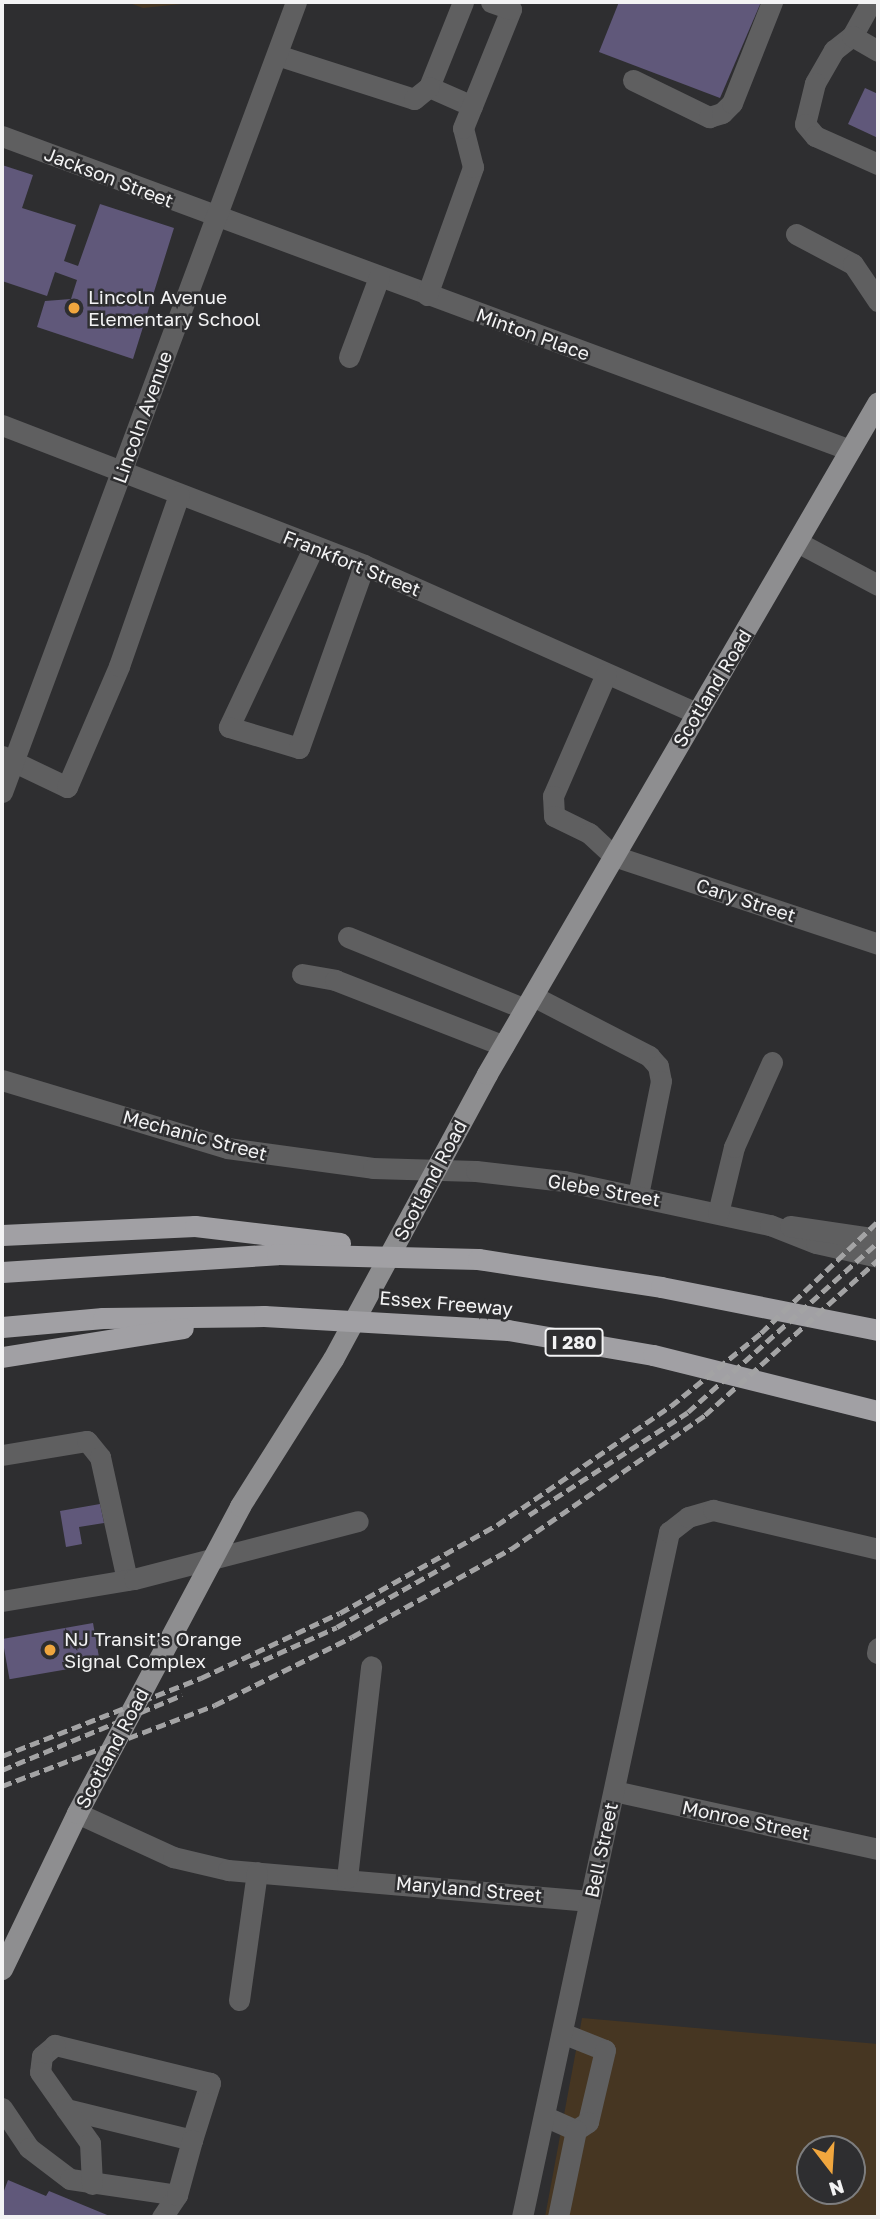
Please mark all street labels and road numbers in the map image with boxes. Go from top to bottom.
street label: Jackson Street [41,142,177,212]
street label: Minton Place [473,303,593,365]
street label: Lincoln Avenue [108,348,176,486]
street label: Frankfort Street [280,525,424,601]
street label: Scotland Road [668,625,756,751]
street label: Cary Street [693,873,799,927]
street label: Mechanic Street [120,1105,270,1165]
street label: Scotland Road [389,1116,471,1244]
street label: Glebe Street [546,1169,662,1211]
street label: Essex Freeway [378,1286,514,1320]
road number: I 280 [544,1328,604,1357]
street label: Scotland Road [71,1684,153,1812]
street label: Monroe Street [680,1795,812,1845]
street label: Bell Street [580,1800,622,1900]
street label: Maryland Street [395,1871,543,1907]

